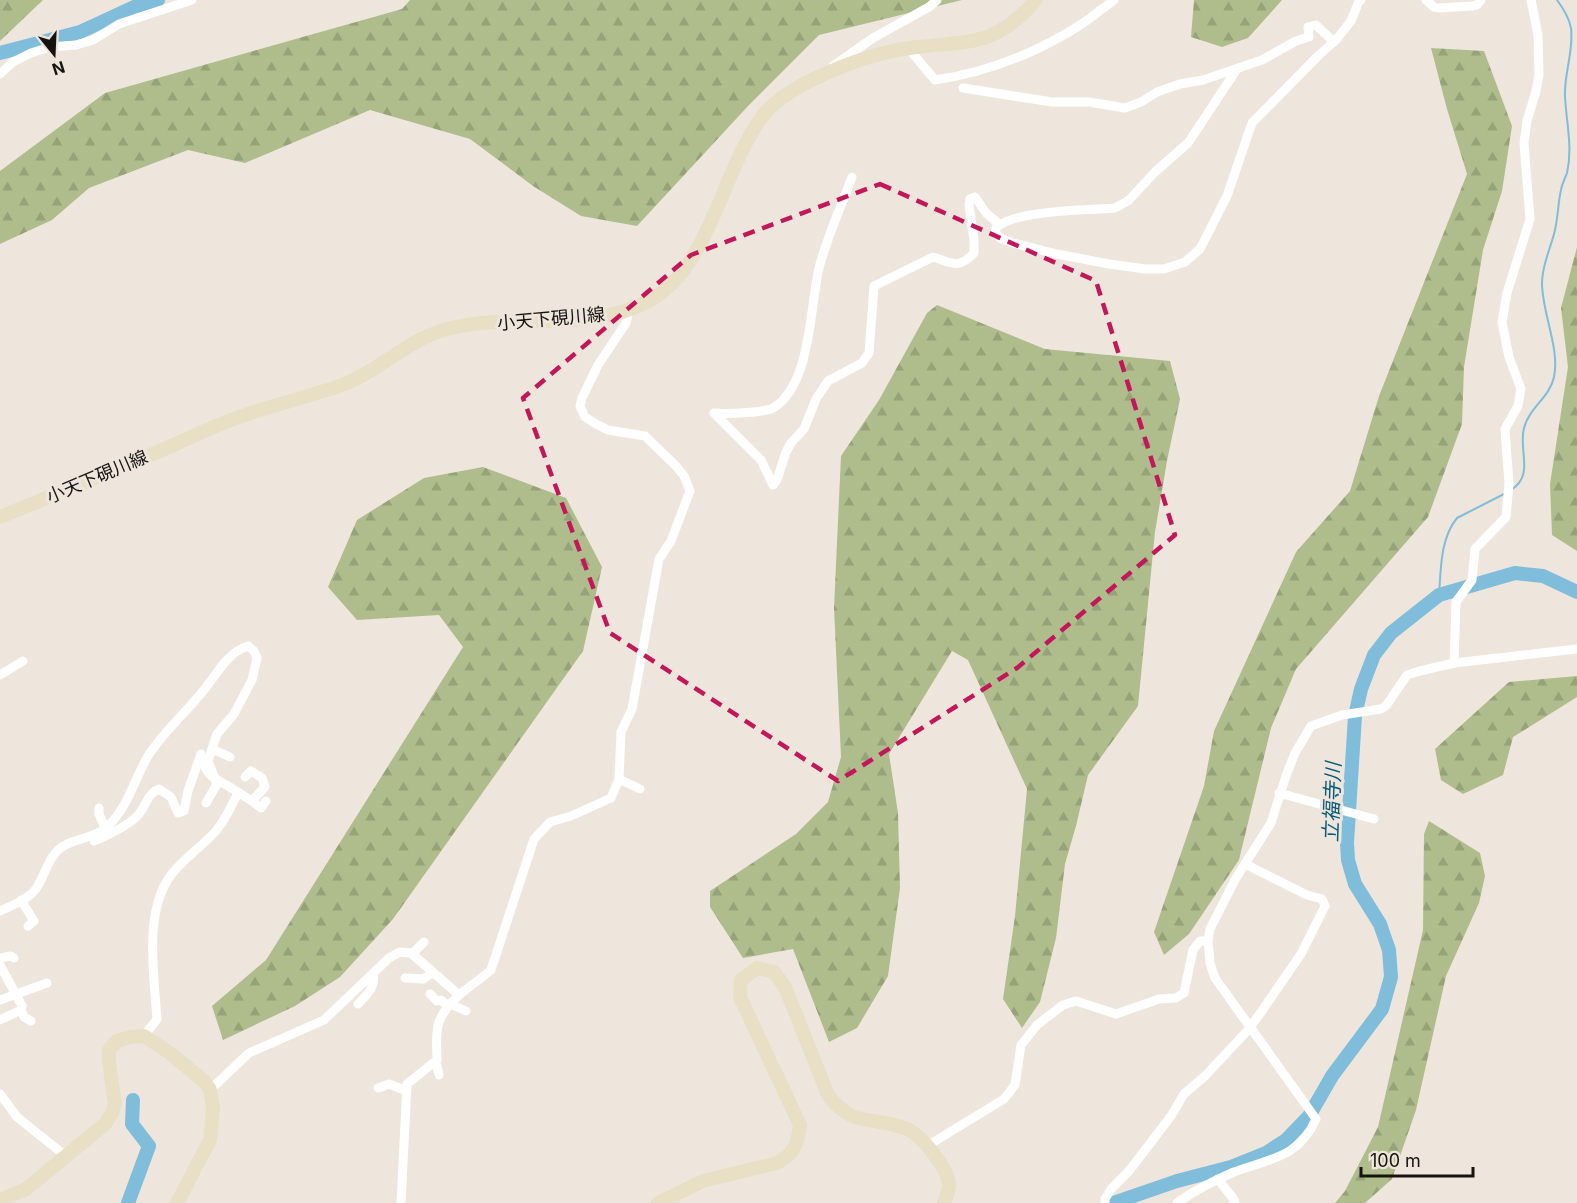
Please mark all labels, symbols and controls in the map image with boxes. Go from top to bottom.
north arrow [24,24,84,84]
text: N [50,57,68,80]
street label: 小天下硯川線 [496,303,606,334]
street label: 小天下硯川線 [43,446,151,507]
water label: 立福寺川 [1319,760,1345,842]
scale bar [1361,1140,1474,1178]
text: 100 m [1370,1150,1421,1171]

